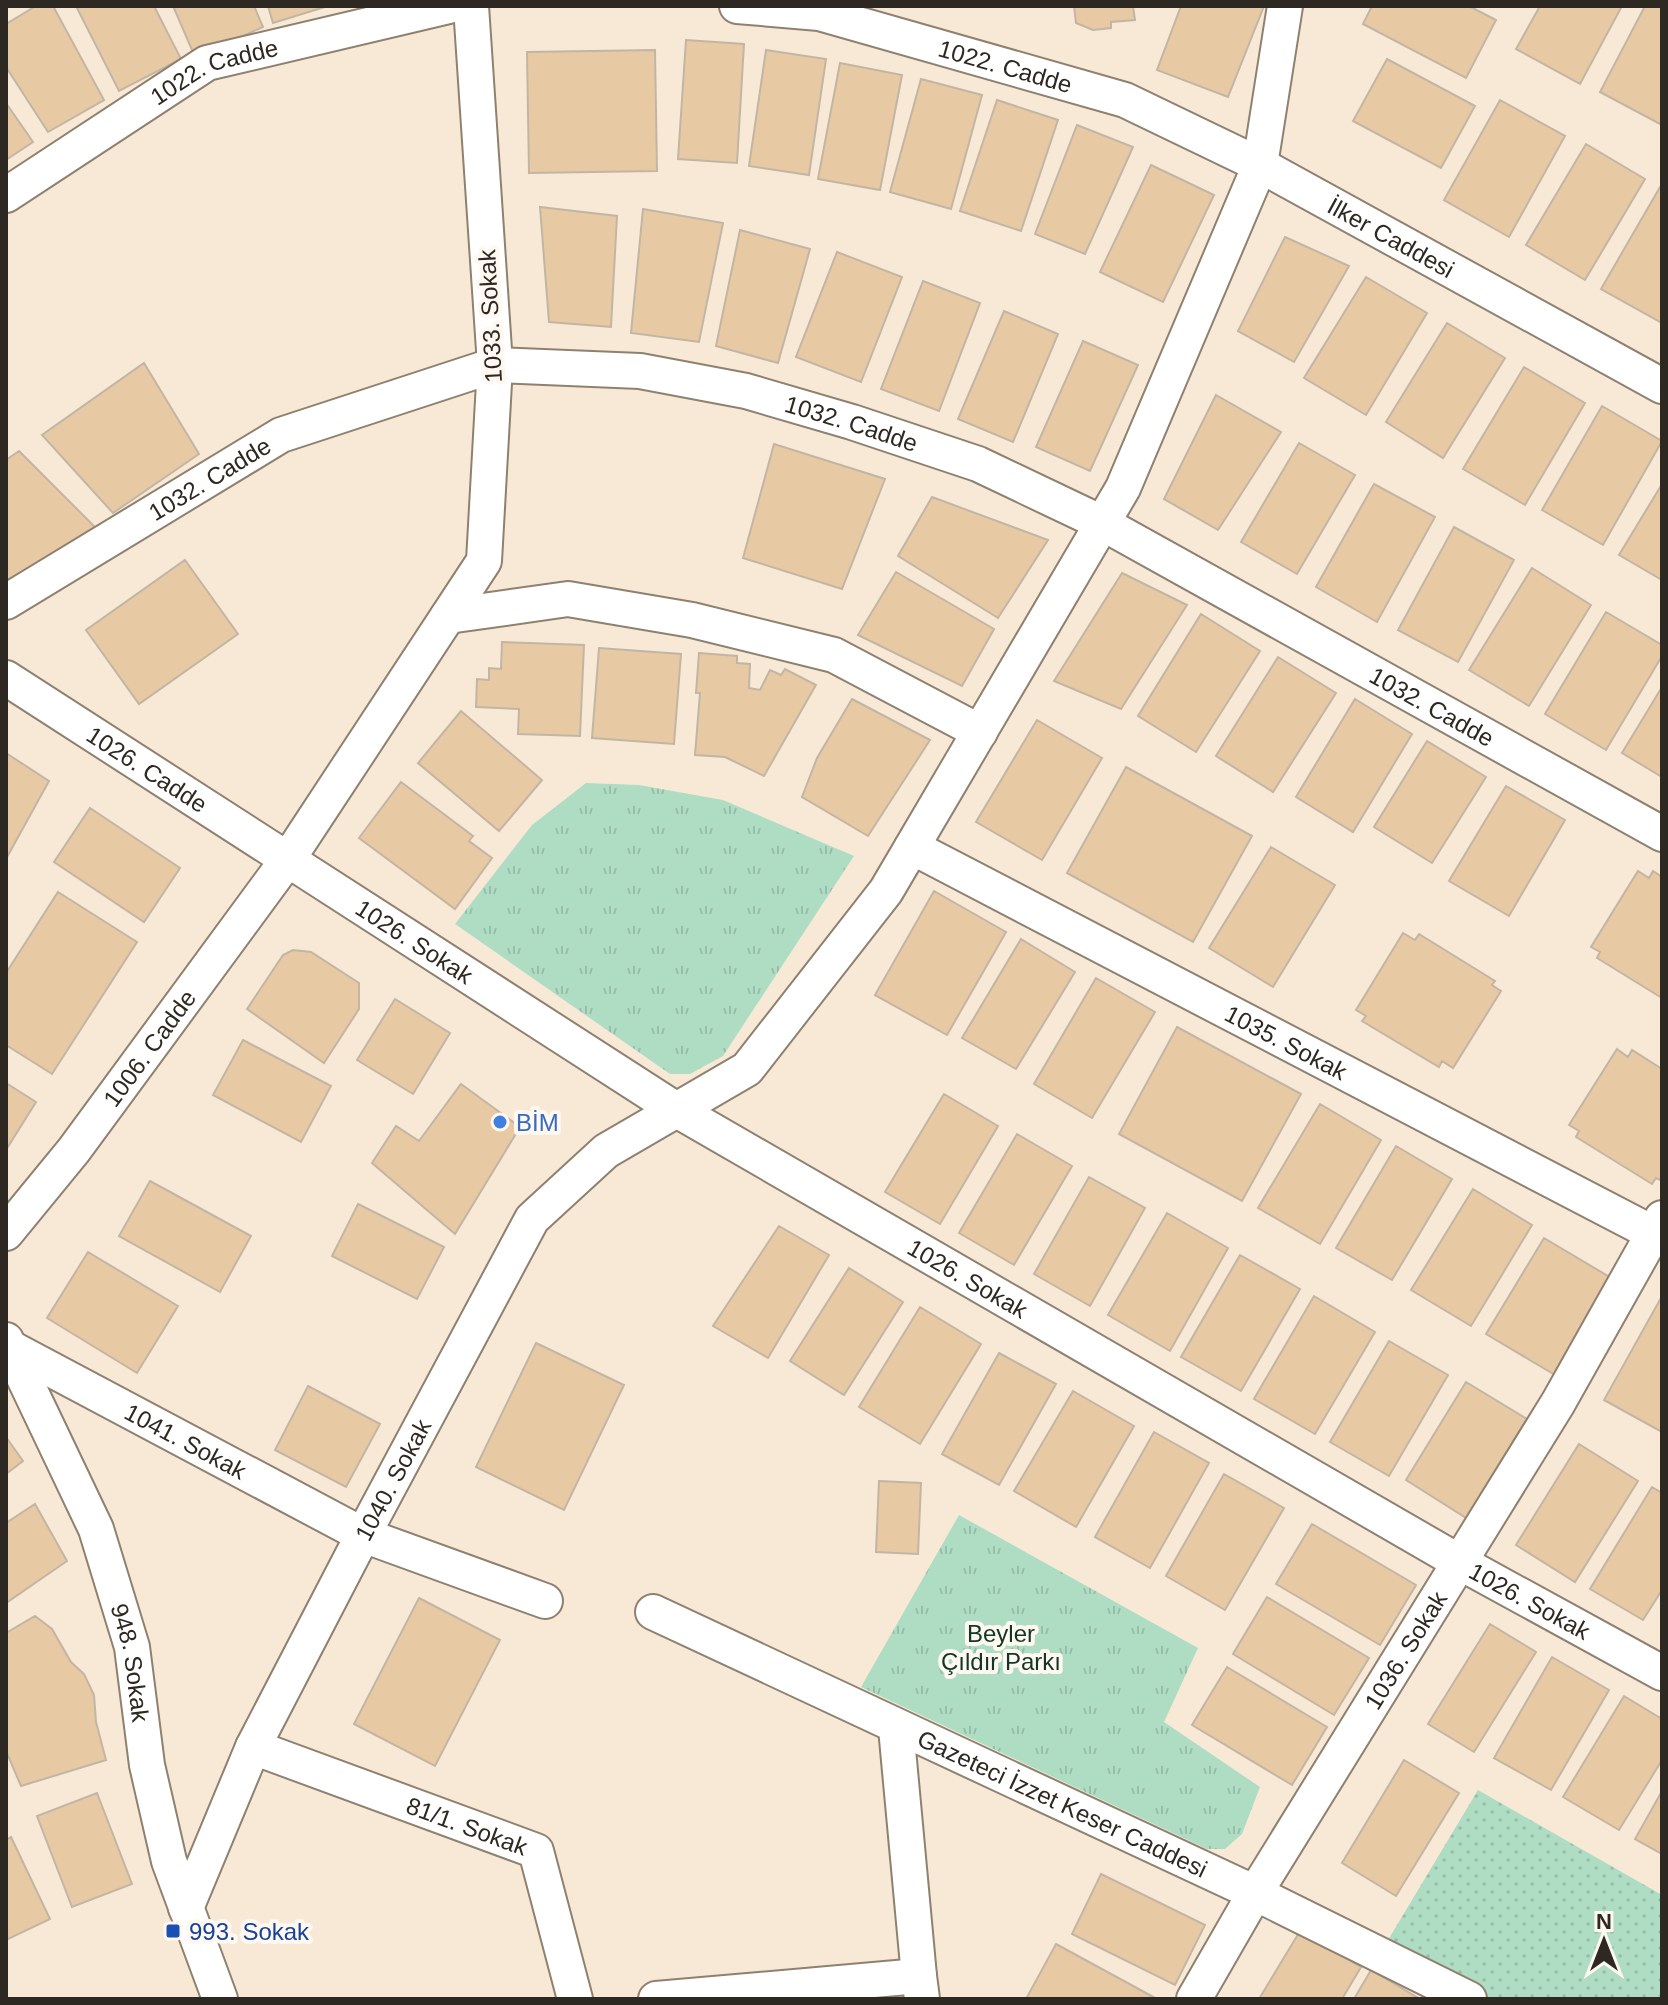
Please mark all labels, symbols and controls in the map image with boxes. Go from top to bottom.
street label: 1022. Cadde [145,33,280,110]
street label: 1022. Cadde [935,34,1075,98]
street label: İlker Caddesi [1323,192,1459,283]
street label: 1033. Sokak [473,248,507,383]
street label: 1032. Cadde [782,390,921,456]
street label: 1032. Cadde [144,431,275,526]
street label: 1032. Cadde [1365,661,1499,751]
street label: 1026. Cadde [82,720,212,818]
street label: 1026. Sokak [351,894,479,989]
street label: 1006. Cadde [97,985,201,1111]
street label: 1035. Sokak [1221,999,1353,1085]
place label: BİM [516,1109,559,1136]
marker: BİM [491,1113,509,1131]
street label: 1026. Sokak [903,1233,1033,1324]
street label: 1041. Sokak [120,1398,252,1485]
street label: 1040. Sokak [349,1414,436,1545]
street label: 1026. Sokak [1465,1557,1596,1645]
street label: 1036. Sokak [1359,1585,1452,1714]
street label: 948. Sokak [106,1600,155,1724]
park label: Beyler Çıldır Parkı [941,1620,1061,1675]
street label: Gazeteci İzzet Keser Caddesi [914,1724,1212,1882]
street label: 81/1. Sokak [403,1791,532,1861]
north arrow [1564,1901,1644,1981]
text: N [1596,1909,1612,1934]
place label: 993. Sokak [189,1918,310,1945]
marker: 993. Sokak [164,1922,182,1940]

